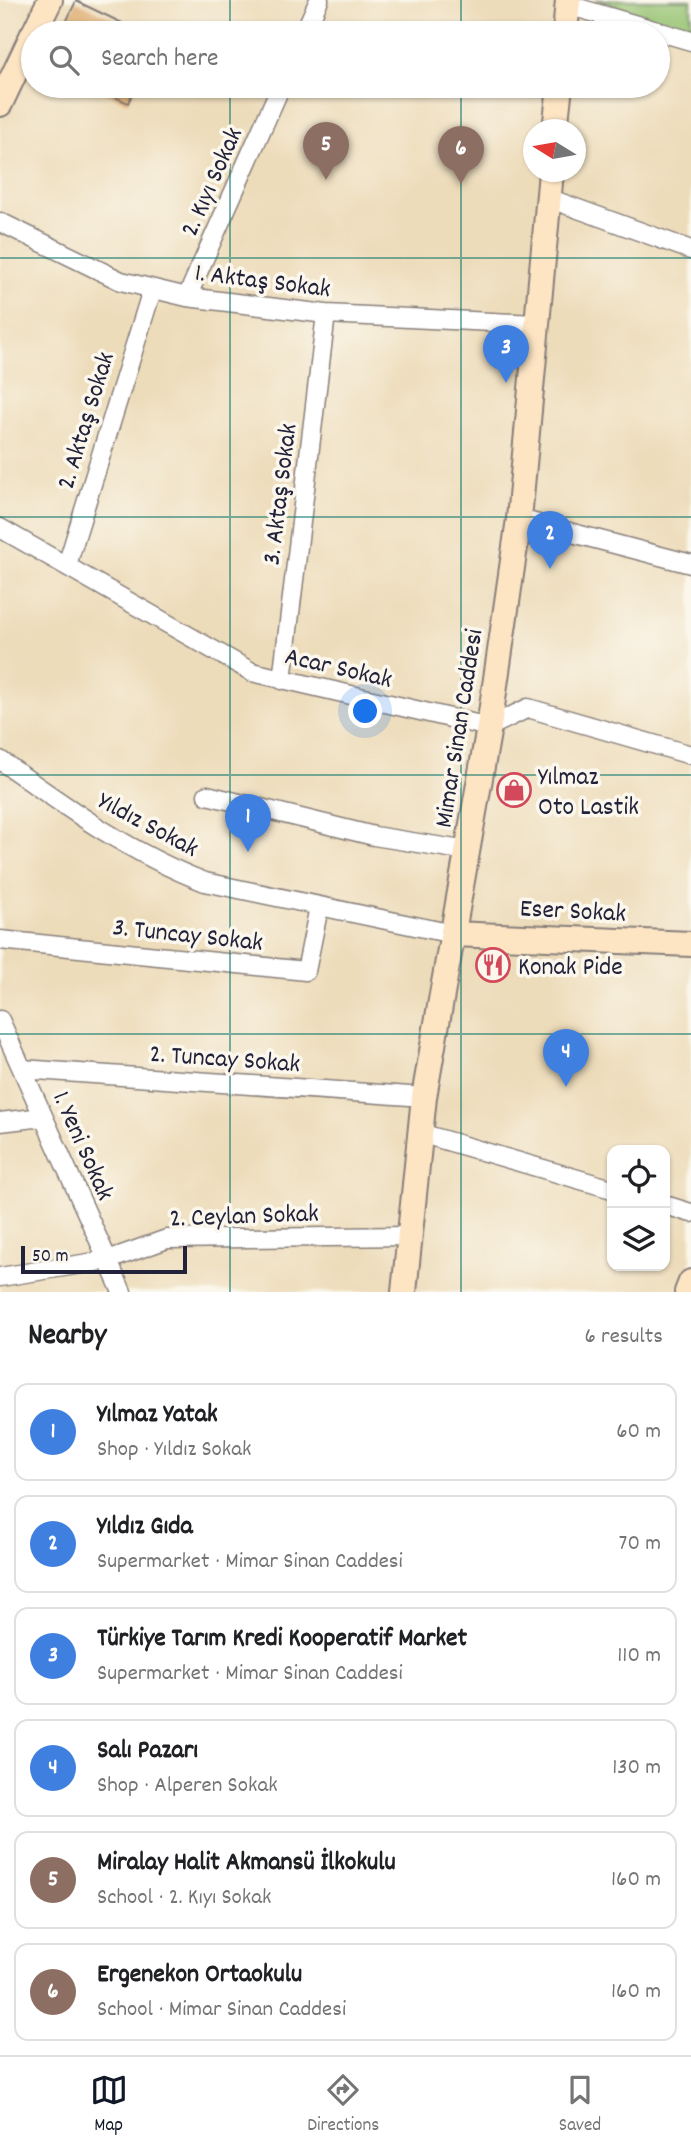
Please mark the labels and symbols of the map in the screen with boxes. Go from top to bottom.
north arrow [523,119,586,182]
street label: 2. Kıyı Sokak [173,122,254,243]
pin: 5 [303,122,349,180]
pin: 6 [438,126,484,184]
street label: 1. Aktaş Sokak [193,256,332,309]
pin: 3 [483,325,529,383]
street label: 2. Aktaş Sokak [49,348,126,494]
street label: 3. Aktaş Sokak [254,422,309,567]
pin: 2 [527,511,573,569]
street label: Mimar Sinan Caddesi [426,626,494,831]
street label: Acar Sokak [281,639,395,700]
your location [348,694,382,728]
place label: Yılmaz Oto Lastik [538,760,639,827]
shop icon: Yılmaz Oto Lastik [495,771,533,809]
street label: Yıldız Sokak [90,784,205,868]
pin: 1 [225,794,271,852]
street label: Eser Sokak [519,891,627,934]
street label: 3. Tuncay Sokak [111,910,265,963]
restaurant icon: Konak Pide [474,946,512,984]
place label: Konak Pide [518,950,623,987]
pin: 4 [543,1029,589,1087]
street label: 2. Tuncay Sokak [148,1037,301,1084]
street label: 1. Yeni Sokak [41,1086,122,1207]
street label: 2. Ceylan Sokak [169,1196,319,1239]
scale bar [21,1243,187,1275]

